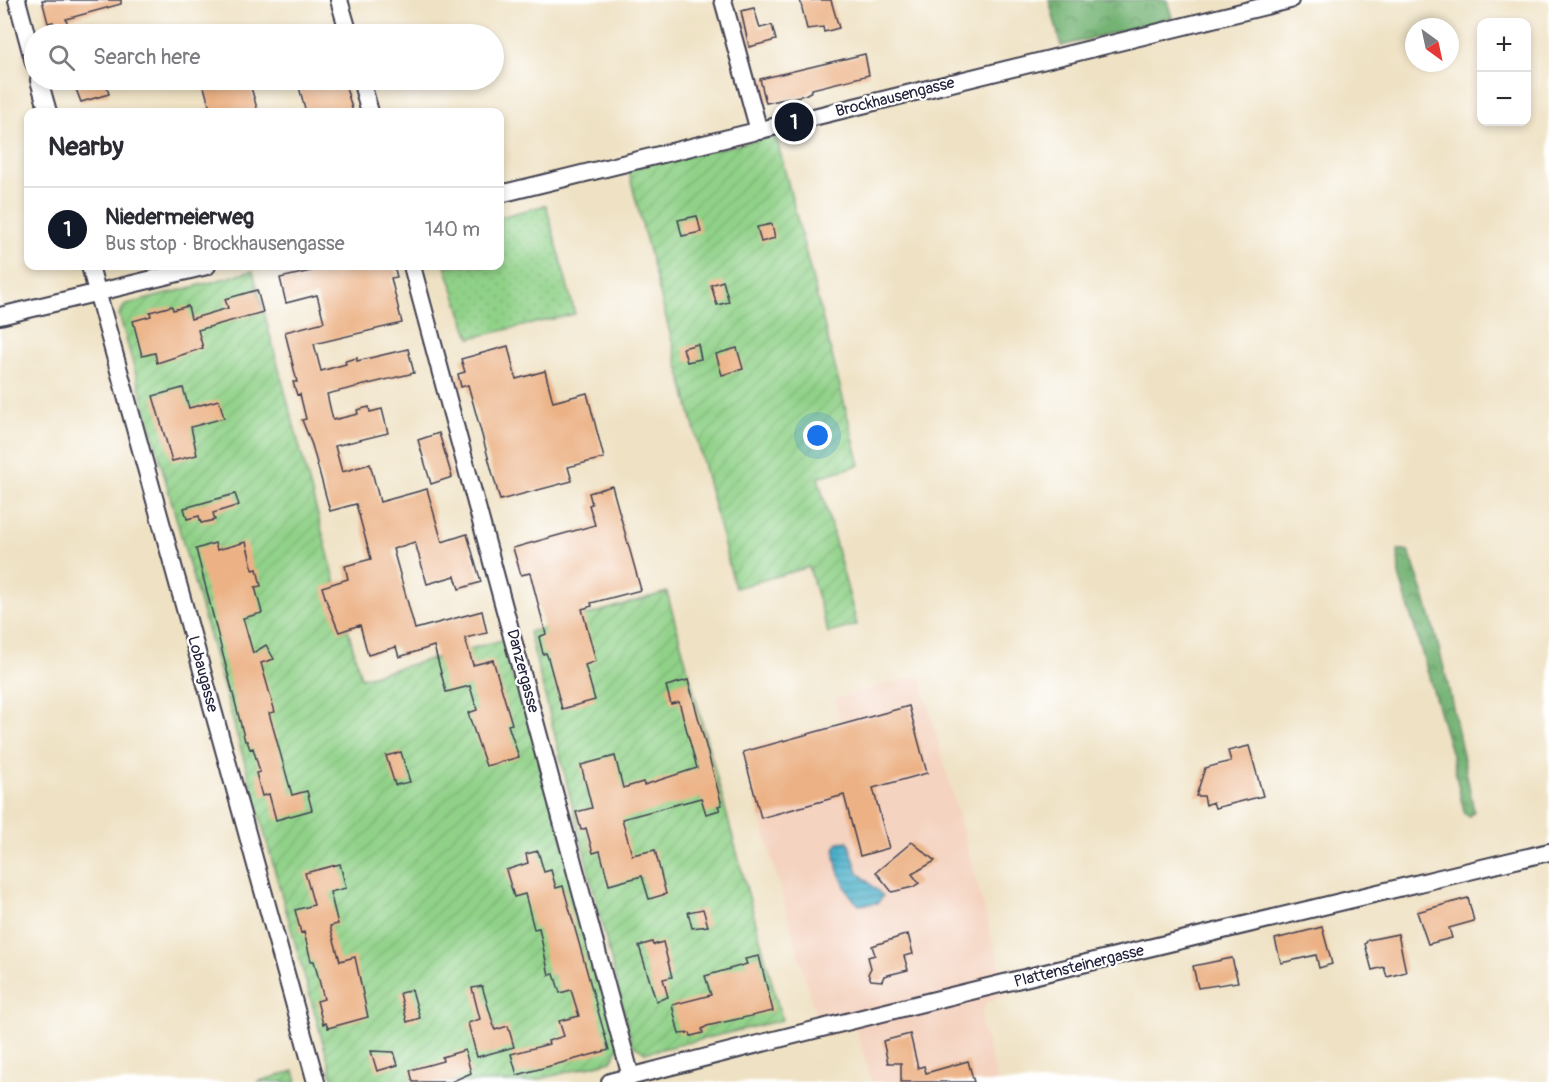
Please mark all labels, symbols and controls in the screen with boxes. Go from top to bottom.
north arrow [1405,18,1459,72]
map controls [1477,18,1531,126]
button: + [1477,18,1531,72]
search box [24,24,504,90]
icon: search [45,41,78,74]
text: Search here [93,43,200,71]
button: − [1477,72,1531,126]
street label: Brockhausengasse [833,73,957,121]
pin: 1 [774,100,814,144]
text: Nearby [48,131,124,163]
text: Niedermeierweg [105,203,254,231]
text: 1 [64,217,71,242]
text: 140 m [425,217,480,242]
text: Bus stop · Brockhausengasse [105,231,345,256]
your location [803,421,832,450]
street label: Danzergasse [502,627,544,715]
street label: Lobaugasse [183,634,223,715]
street label: Plattensteinergasse [1012,940,1146,992]

